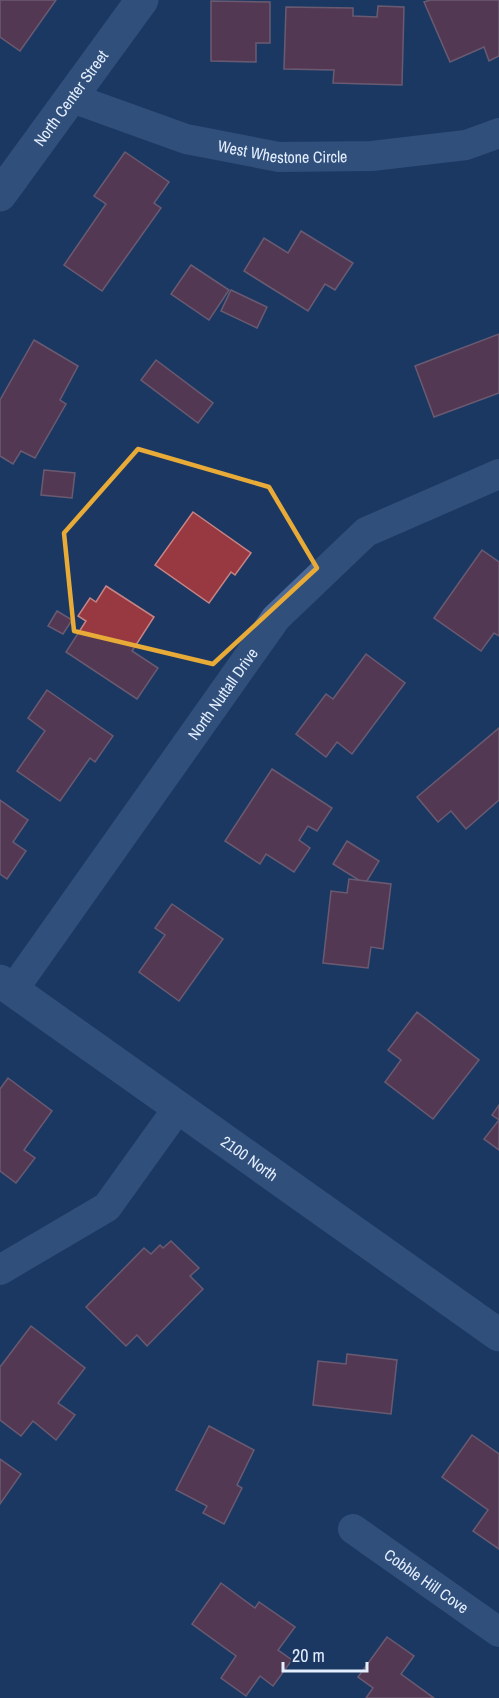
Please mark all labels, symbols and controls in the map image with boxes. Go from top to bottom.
street label: North Center Street [28,45,113,150]
street label: West Whestone Circle [216,134,347,168]
street label: North Nuttall Drive [182,643,263,744]
street label: 2100 North [217,1130,282,1186]
street label: Cobble Hill Cove [380,1543,473,1618]
scale bar [283,1635,367,1673]
text: 20 m [292,1643,325,1668]

